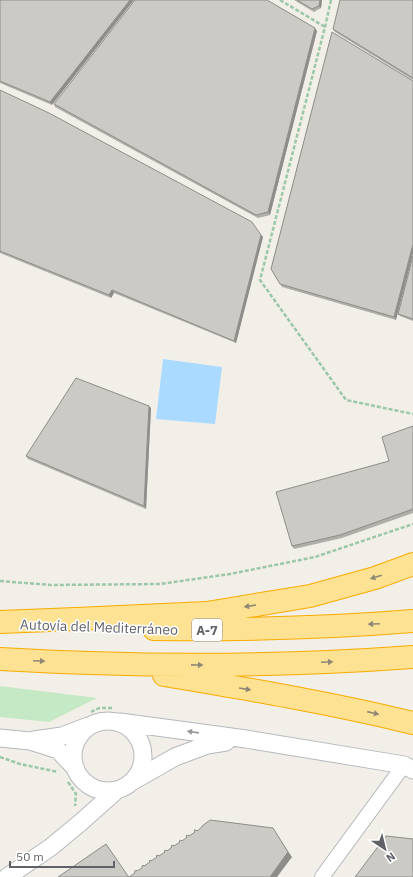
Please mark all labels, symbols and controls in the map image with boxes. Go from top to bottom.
one-way arrow [370,574,382,580]
one-way arrow [244,603,256,609]
street label: Autovía del Mediterráneo [20,615,178,639]
road number: A-7 [192,619,222,641]
one-way arrow [367,621,380,627]
one-way arrow [33,658,45,665]
one-way arrow [321,658,333,665]
one-way arrow [191,662,204,668]
one-way arrow [239,686,251,692]
one-way arrow [367,710,379,716]
one-way arrow [187,729,199,735]
north arrow [365,829,405,869]
scale bar [10,843,114,869]
text: 50 m [16,849,44,864]
text: N [383,849,398,865]

